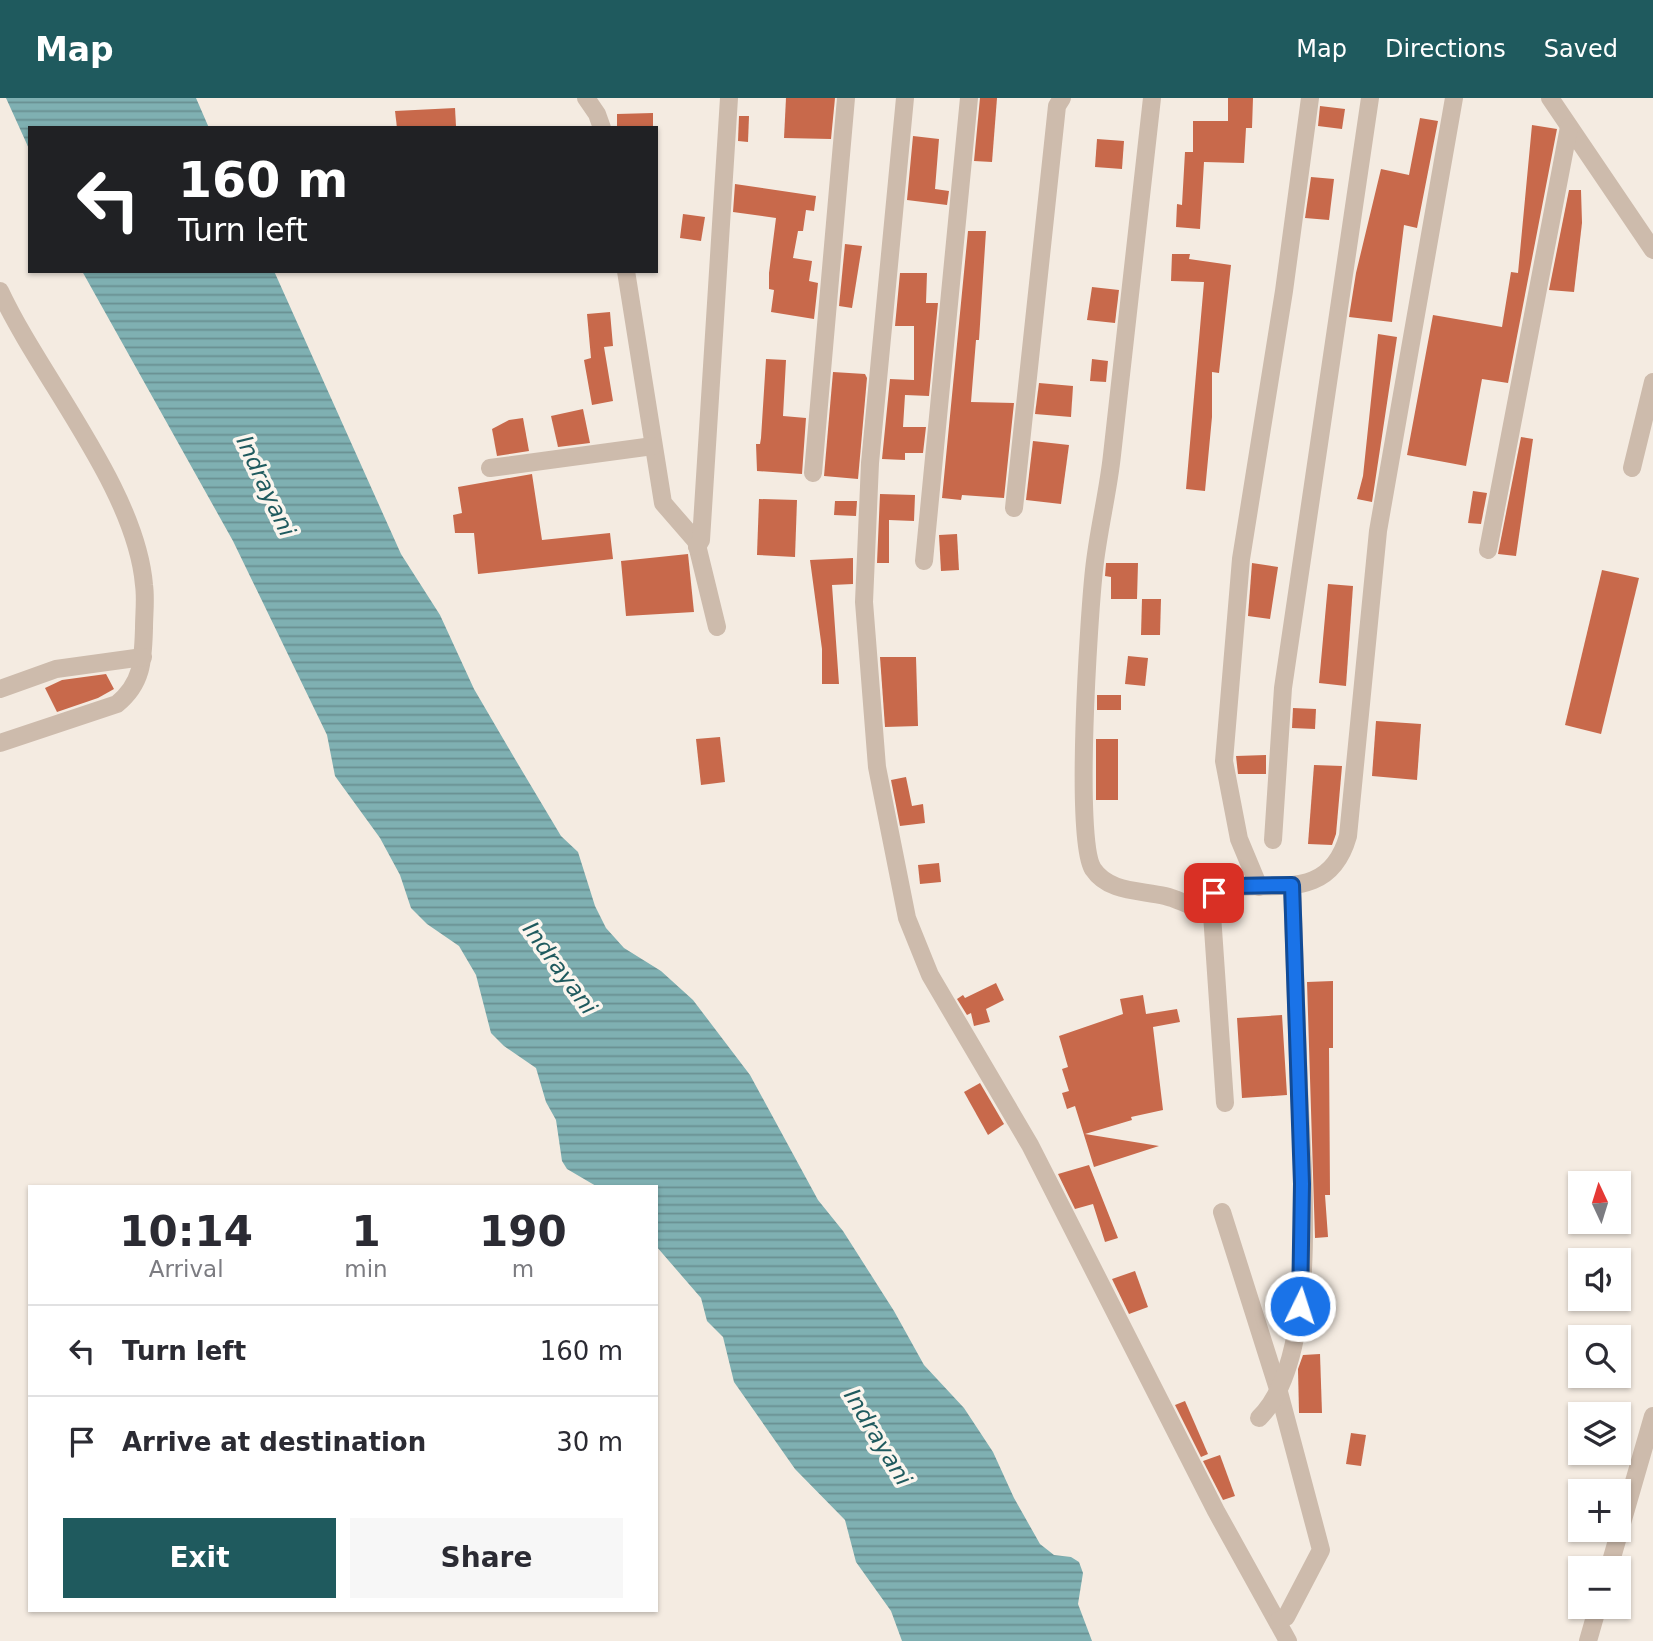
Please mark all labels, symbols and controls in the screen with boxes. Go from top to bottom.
text: Map [35,30,114,69]
text: Map [1296,35,1347,63]
text: Directions [1385,35,1506,63]
text: Saved [1544,35,1618,63]
text: 160 m [178,152,348,209]
icon: left [63,154,154,245]
text: Turn left [178,211,308,249]
water label: Indrayani [231,431,301,541]
pin [1184,863,1244,923]
icon: arrive [1195,874,1233,912]
water label: Indrayani [518,917,603,1020]
north arrow [1568,1171,1631,1234]
map controls [1568,1171,1631,1619]
text: 10:14 [119,1207,253,1256]
text: 1 [351,1207,381,1256]
text: 190 [479,1207,567,1256]
button: sound [1568,1248,1631,1311]
text: Arrival [149,1256,224,1282]
text: min [344,1256,388,1282]
text: m [512,1256,534,1282]
position arrow [1263,1269,1337,1343]
button: search [1568,1325,1631,1388]
icon: left [63,1332,101,1370]
text: Turn left [122,1336,246,1366]
text: 160 m [540,1336,623,1366]
water label: Indrayani [839,1384,917,1491]
button: layers [1568,1402,1631,1465]
icon: arrive [63,1423,101,1461]
text: Arrive at destination [122,1427,426,1457]
text: 30 m [556,1427,623,1457]
button: + [1568,1479,1631,1542]
button: Exit [63,1518,336,1598]
button: Share [350,1518,623,1598]
button: − [1568,1556,1631,1619]

